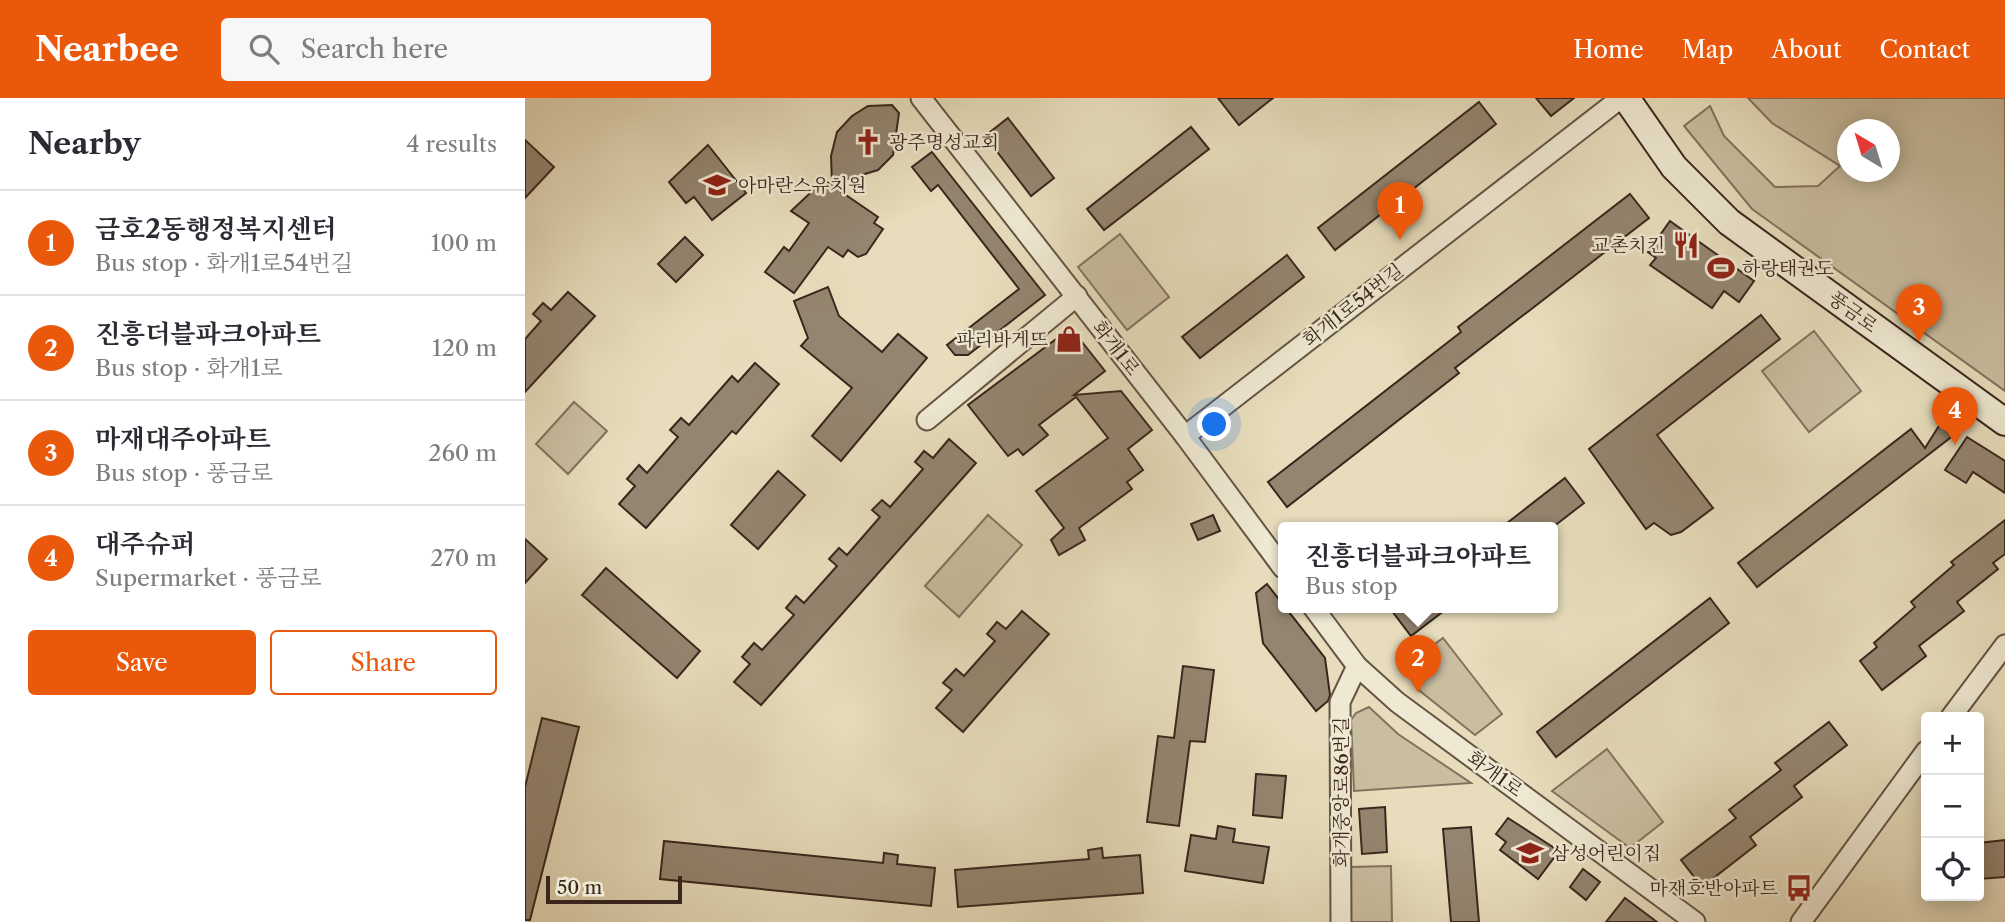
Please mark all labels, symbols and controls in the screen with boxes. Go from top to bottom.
search box [221,18,711,81]
text: Nearbee [35,29,179,70]
icon: search [245,30,283,68]
text: Search here [301,33,448,65]
text: Home [1573,35,1644,64]
text: Map [1682,35,1733,64]
text: About [1771,35,1842,64]
text: Contact [1880,35,1970,64]
north arrow [1837,119,1900,182]
text: Nearby [28,125,141,162]
church icon: 광주명성교회 [853,127,883,157]
text: 4 results [406,130,497,158]
place label: 광주명성교회 [889,131,999,154]
school or university icon: 아마란스유치원 [702,170,732,200]
place label: 아마란스유치원 [738,174,866,197]
pin: 1 [1377,182,1423,240]
text: 금호2동행정복지센터 [95,213,336,245]
text: 1 [46,229,56,257]
text: 100 m [431,229,497,257]
restaurant icon: 교촌치킨 [1671,230,1701,260]
place label: 교촌치킨 [1592,234,1665,257]
text: Bus stop · 화개1로54번길 [95,249,353,277]
sports icon: 하랑태권도 [1706,253,1736,283]
place label: 하랑태권도 [1742,257,1834,280]
street label: 화개1로54번길 [1298,259,1408,351]
pin: 3 [1896,284,1942,342]
street label: 풍금로 [1824,287,1882,337]
street label: 화개1로 [1088,316,1144,380]
text: 진흥더블파크아파트 [95,318,321,350]
shop icon: 파리바게뜨 [1054,324,1084,354]
place label: 파리바게뜨 [956,328,1048,351]
text: 2 [44,334,58,362]
text: 120 m [432,334,497,362]
text: Bus stop · 화개1로 [95,354,283,382]
pin: 4 [1932,387,1978,445]
your location [1197,407,1231,441]
text: 마재대주아파트 [95,423,271,455]
text: 3 [45,439,58,467]
text: 260 m [428,439,497,467]
text: Bus stop · 풍금로 [95,459,273,487]
popup [1278,522,1558,613]
text: 대주슈퍼 [95,528,195,560]
text: 진흥더블파크아파트 [1305,540,1531,572]
text: 4 [44,544,58,572]
text: 270 m [430,544,497,572]
text: Supermarket · 풍금로 [95,564,322,592]
text: Bus stop [1305,572,1398,600]
button: Save [28,630,256,695]
button: Share [270,630,497,695]
pin: 2 [1395,635,1441,693]
map controls [1921,712,1984,901]
button: + [1921,712,1984,775]
street label: 화개중앙로86번길 [1330,717,1353,867]
street label: 화개1로 [1463,746,1527,802]
button: − [1921,775,1984,838]
school or university icon: 삼성어린이집 [1515,838,1545,868]
button: locate [1921,838,1984,901]
place label: 삼성어린이집 [1551,842,1661,865]
scale bar [546,873,683,905]
bus stop icon: 마재호반아파트 [1784,873,1814,903]
text: 50 m [557,876,602,899]
place label: 마재호반아파트 [1650,877,1778,900]

